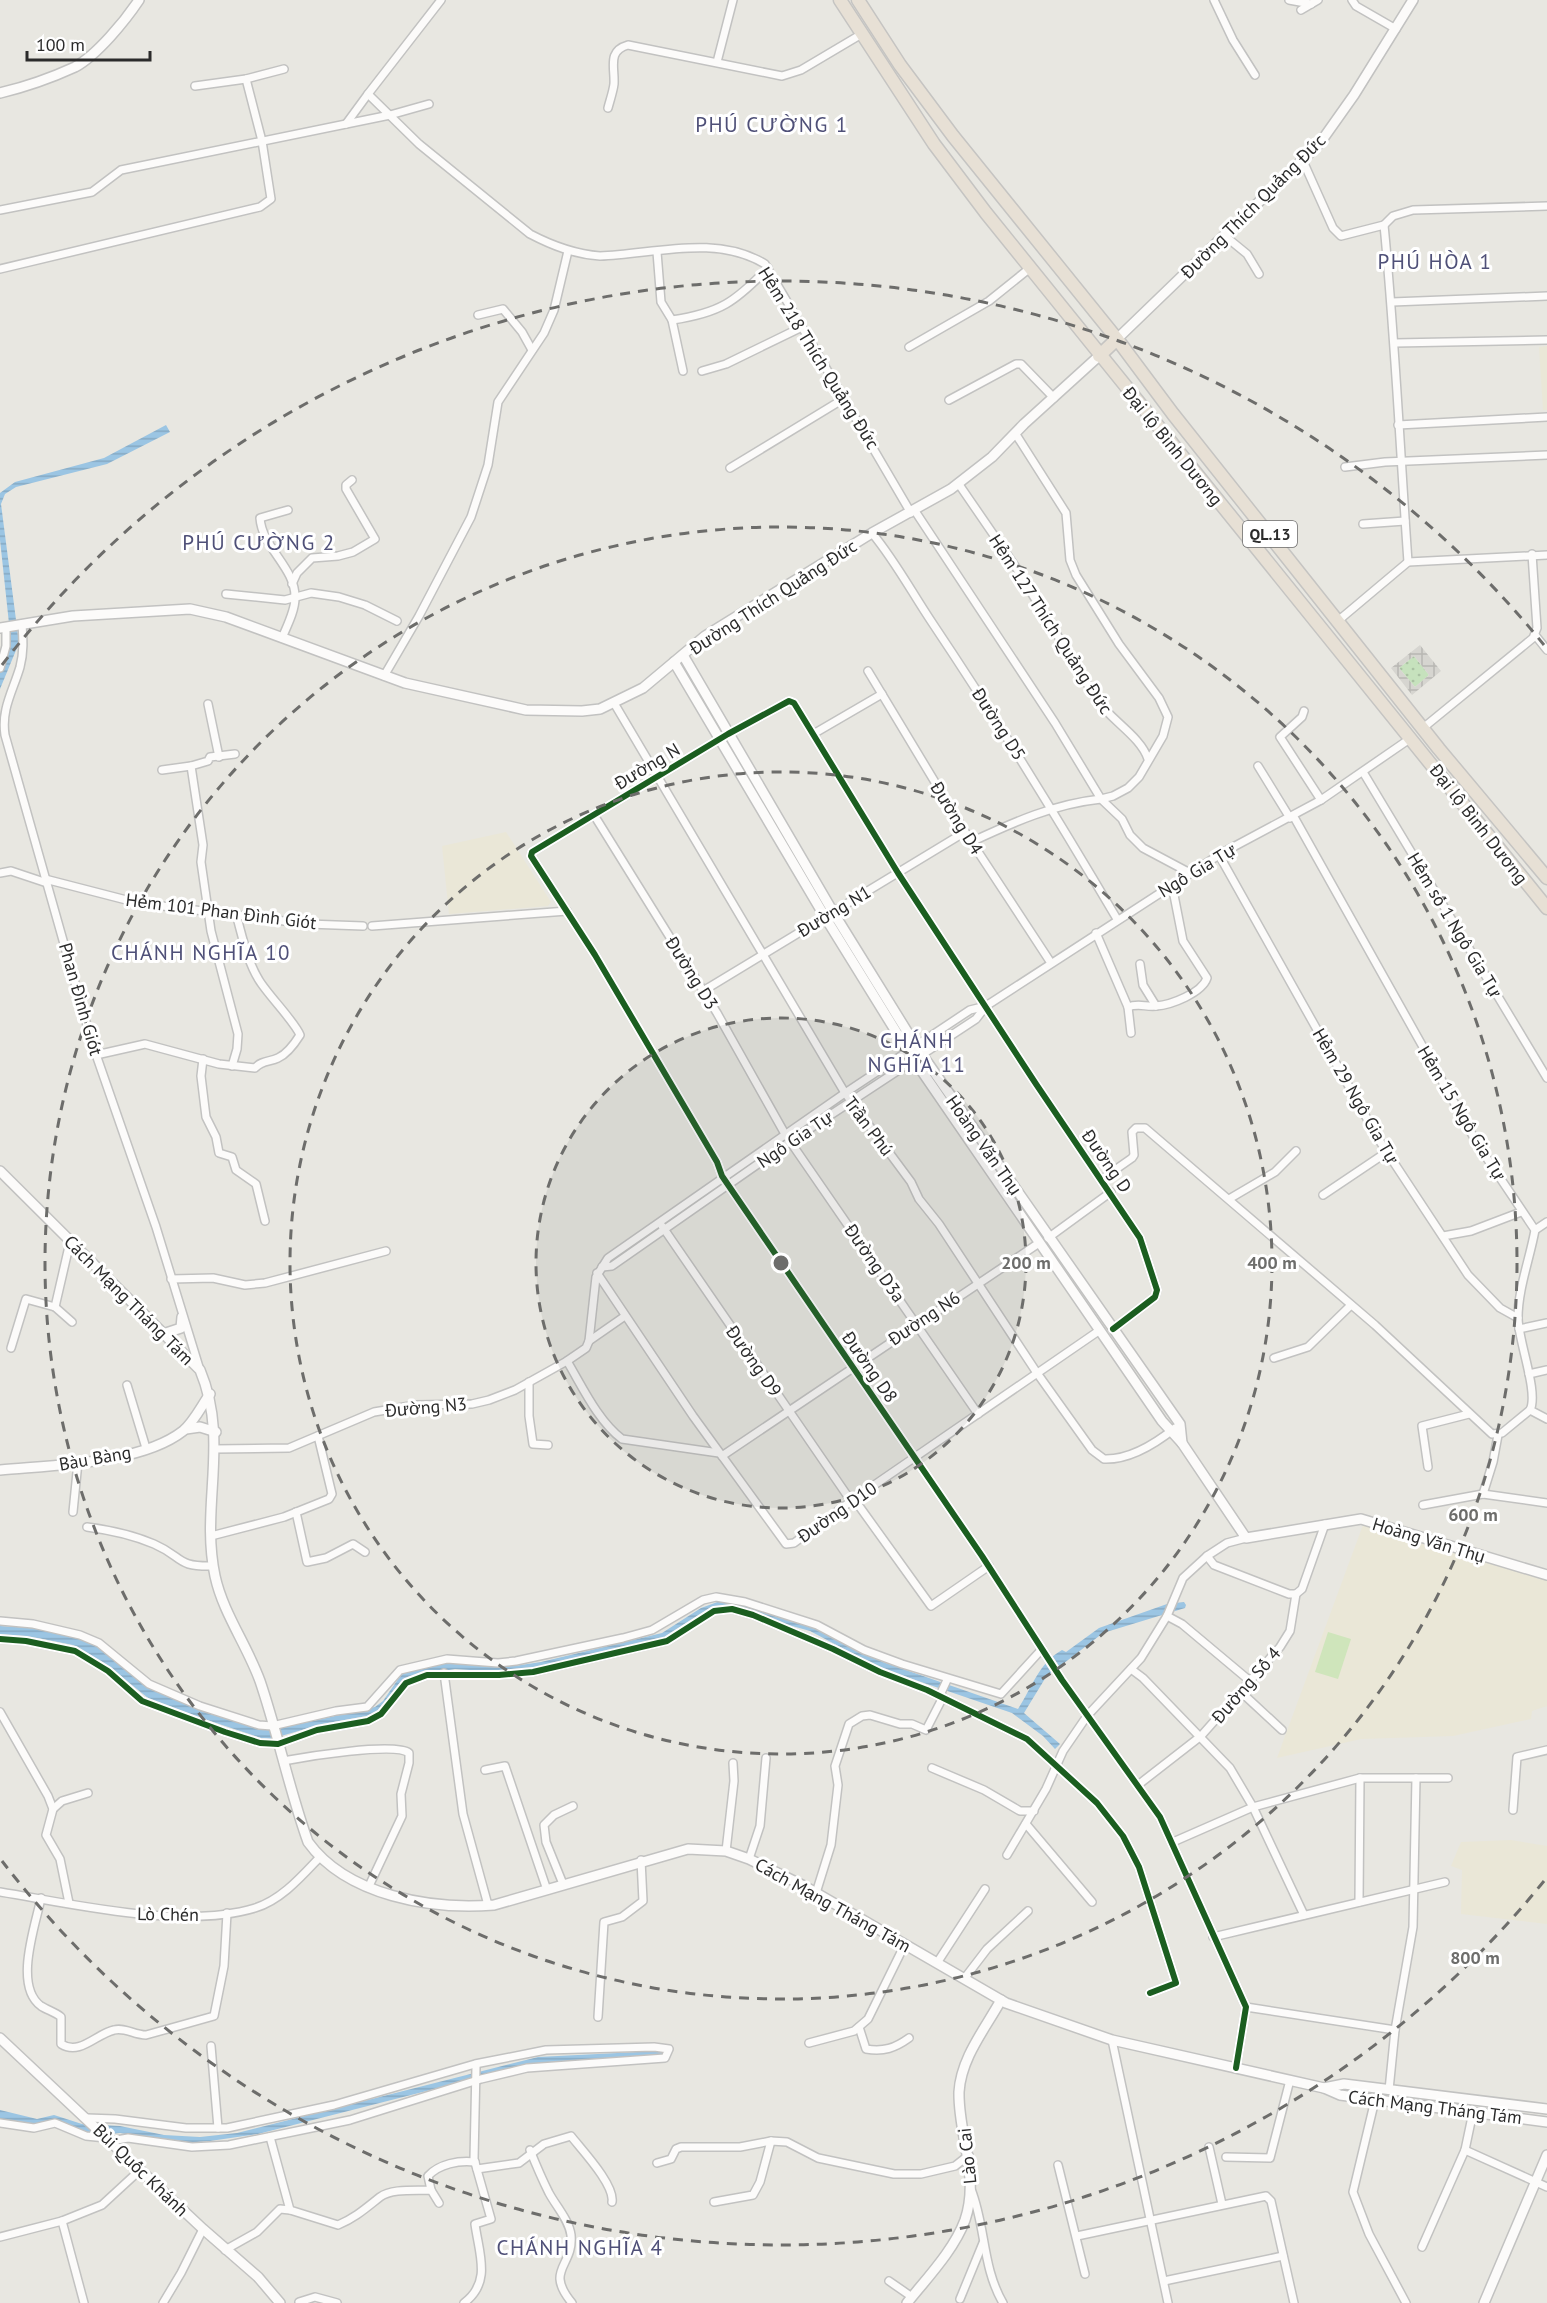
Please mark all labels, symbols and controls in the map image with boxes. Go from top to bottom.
scale bar [27,24,150,62]
text: 100 m [36,33,85,56]
district label: PHÚ CƯỜNG 1 [695,111,849,138]
street label: Đường Thích Quảng Đức [1175,129,1330,284]
district label: PHÚ HÒA 1 [1377,248,1493,275]
street label: Hẻm 218 Thích Quảng Đức [753,262,885,454]
street label: Đại lộ Bình Dương [1117,381,1228,510]
road number: QL.13 [1243,521,1297,547]
district label: PHÚ CƯỜNG 2 [182,529,336,556]
street label: Hẻm 127 Thích Quảng Đức [984,530,1118,718]
street label: Đường Thích Quảng Đức [684,534,861,660]
street label: Đường D5 [967,683,1031,764]
street label: Đường N [609,738,684,795]
street label: Đại lộ Bình Dương [1424,758,1533,889]
street label: Đường D4 [925,776,988,859]
street label: Ngô Gia Tự [1154,838,1240,902]
street label: Hẻm số 1 Ngô Gia Tự [1403,848,1507,1002]
street label: Đường N1 [792,880,875,942]
street label: Hẻm 101 Phan Đình Giót [124,888,318,934]
street label: Đường D3 [660,931,723,1014]
district label: CHÁNH NGHĨA 10 [111,939,291,966]
street label: Phan Đình Giót [54,940,108,1058]
street label: Hẻm 29 Ngô Gia Tự [1308,1024,1404,1168]
district label: CHÁNH NGHĨA 11 [868,1027,966,1078]
street label: Hẻm 15 Ngô Gia Tự [1413,1041,1511,1185]
street label: Hoàng Văn Thụ [941,1091,1027,1199]
street label: Trần Phú [839,1092,899,1160]
street label: Ngô Gia Tự [752,1105,838,1173]
street label: Đường D [1076,1124,1137,1197]
street label: Đường D3a [839,1219,910,1307]
street label: Cách Mạng Tháng Tám [59,1230,199,1370]
text: 200 m [1001,1251,1051,1274]
text: 400 m [1247,1251,1297,1274]
centre of rings [771,1253,791,1273]
street label: Đường N6 [883,1286,964,1351]
street label: Đường D9 [721,1320,787,1401]
street label: Đường D8 [837,1326,903,1407]
street label: Đường N3 [383,1392,468,1422]
street label: Bàu Bàng [57,1440,133,1476]
street label: Đường D10 [792,1476,881,1548]
text: 600 m [1448,1503,1498,1526]
street label: Hoàng Văn Thụ [1370,1512,1488,1568]
street label: Đường Số 4 [1206,1642,1286,1729]
street label: Cách Mạng Tháng Tám [751,1853,915,1957]
street label: Lò Chén [137,1902,199,1926]
text: 800 m [1450,1946,1500,1969]
street label: Cách Mạng Tháng Tám [1347,2085,1523,2129]
street label: Bùi Quốc Khánh [89,2119,193,2221]
street label: Lào Cai [953,2127,981,2185]
district label: CHÁNH NGHĨA 4 [496,2234,664,2261]

